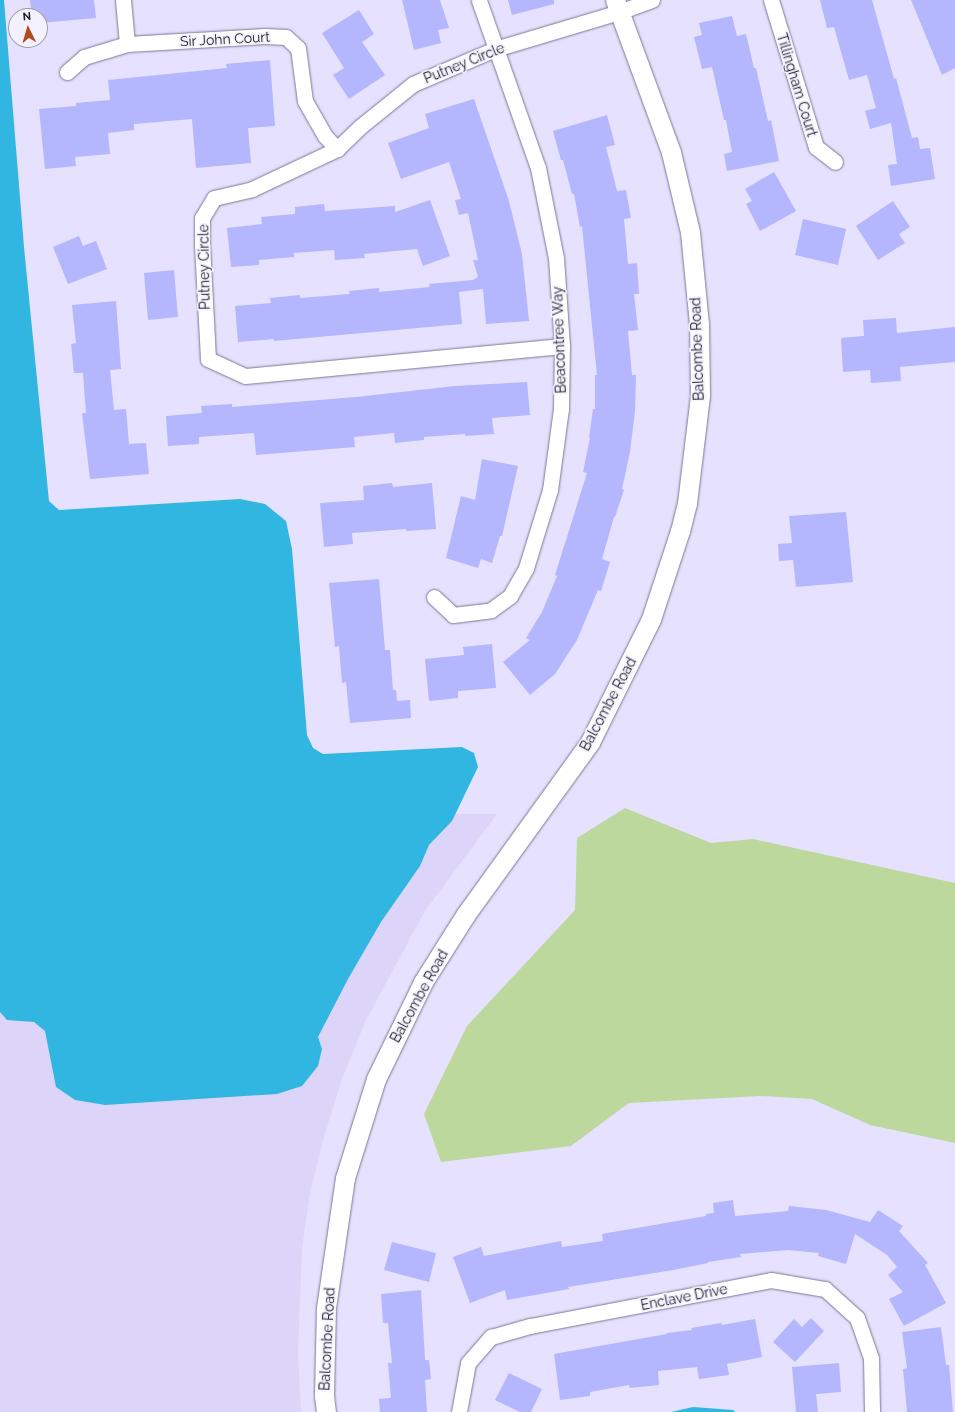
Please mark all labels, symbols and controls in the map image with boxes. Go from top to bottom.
north arrow [8,8,48,48]
text: N [22,10,32,23]
street label: Sir John Court [179,28,271,50]
street label: Tillingham Court [773,31,821,139]
street label: Putney Circle [421,39,507,87]
street label: Putney Circle [195,224,213,310]
street label: Beacontree Way [549,286,569,394]
street label: Balcombe Road [687,297,707,401]
street label: Balcombe Road [576,654,640,754]
street label: Balcombe Road [387,947,451,1045]
street label: Enclave Drive [639,1280,729,1314]
street label: Balcombe Road [316,1287,338,1391]

